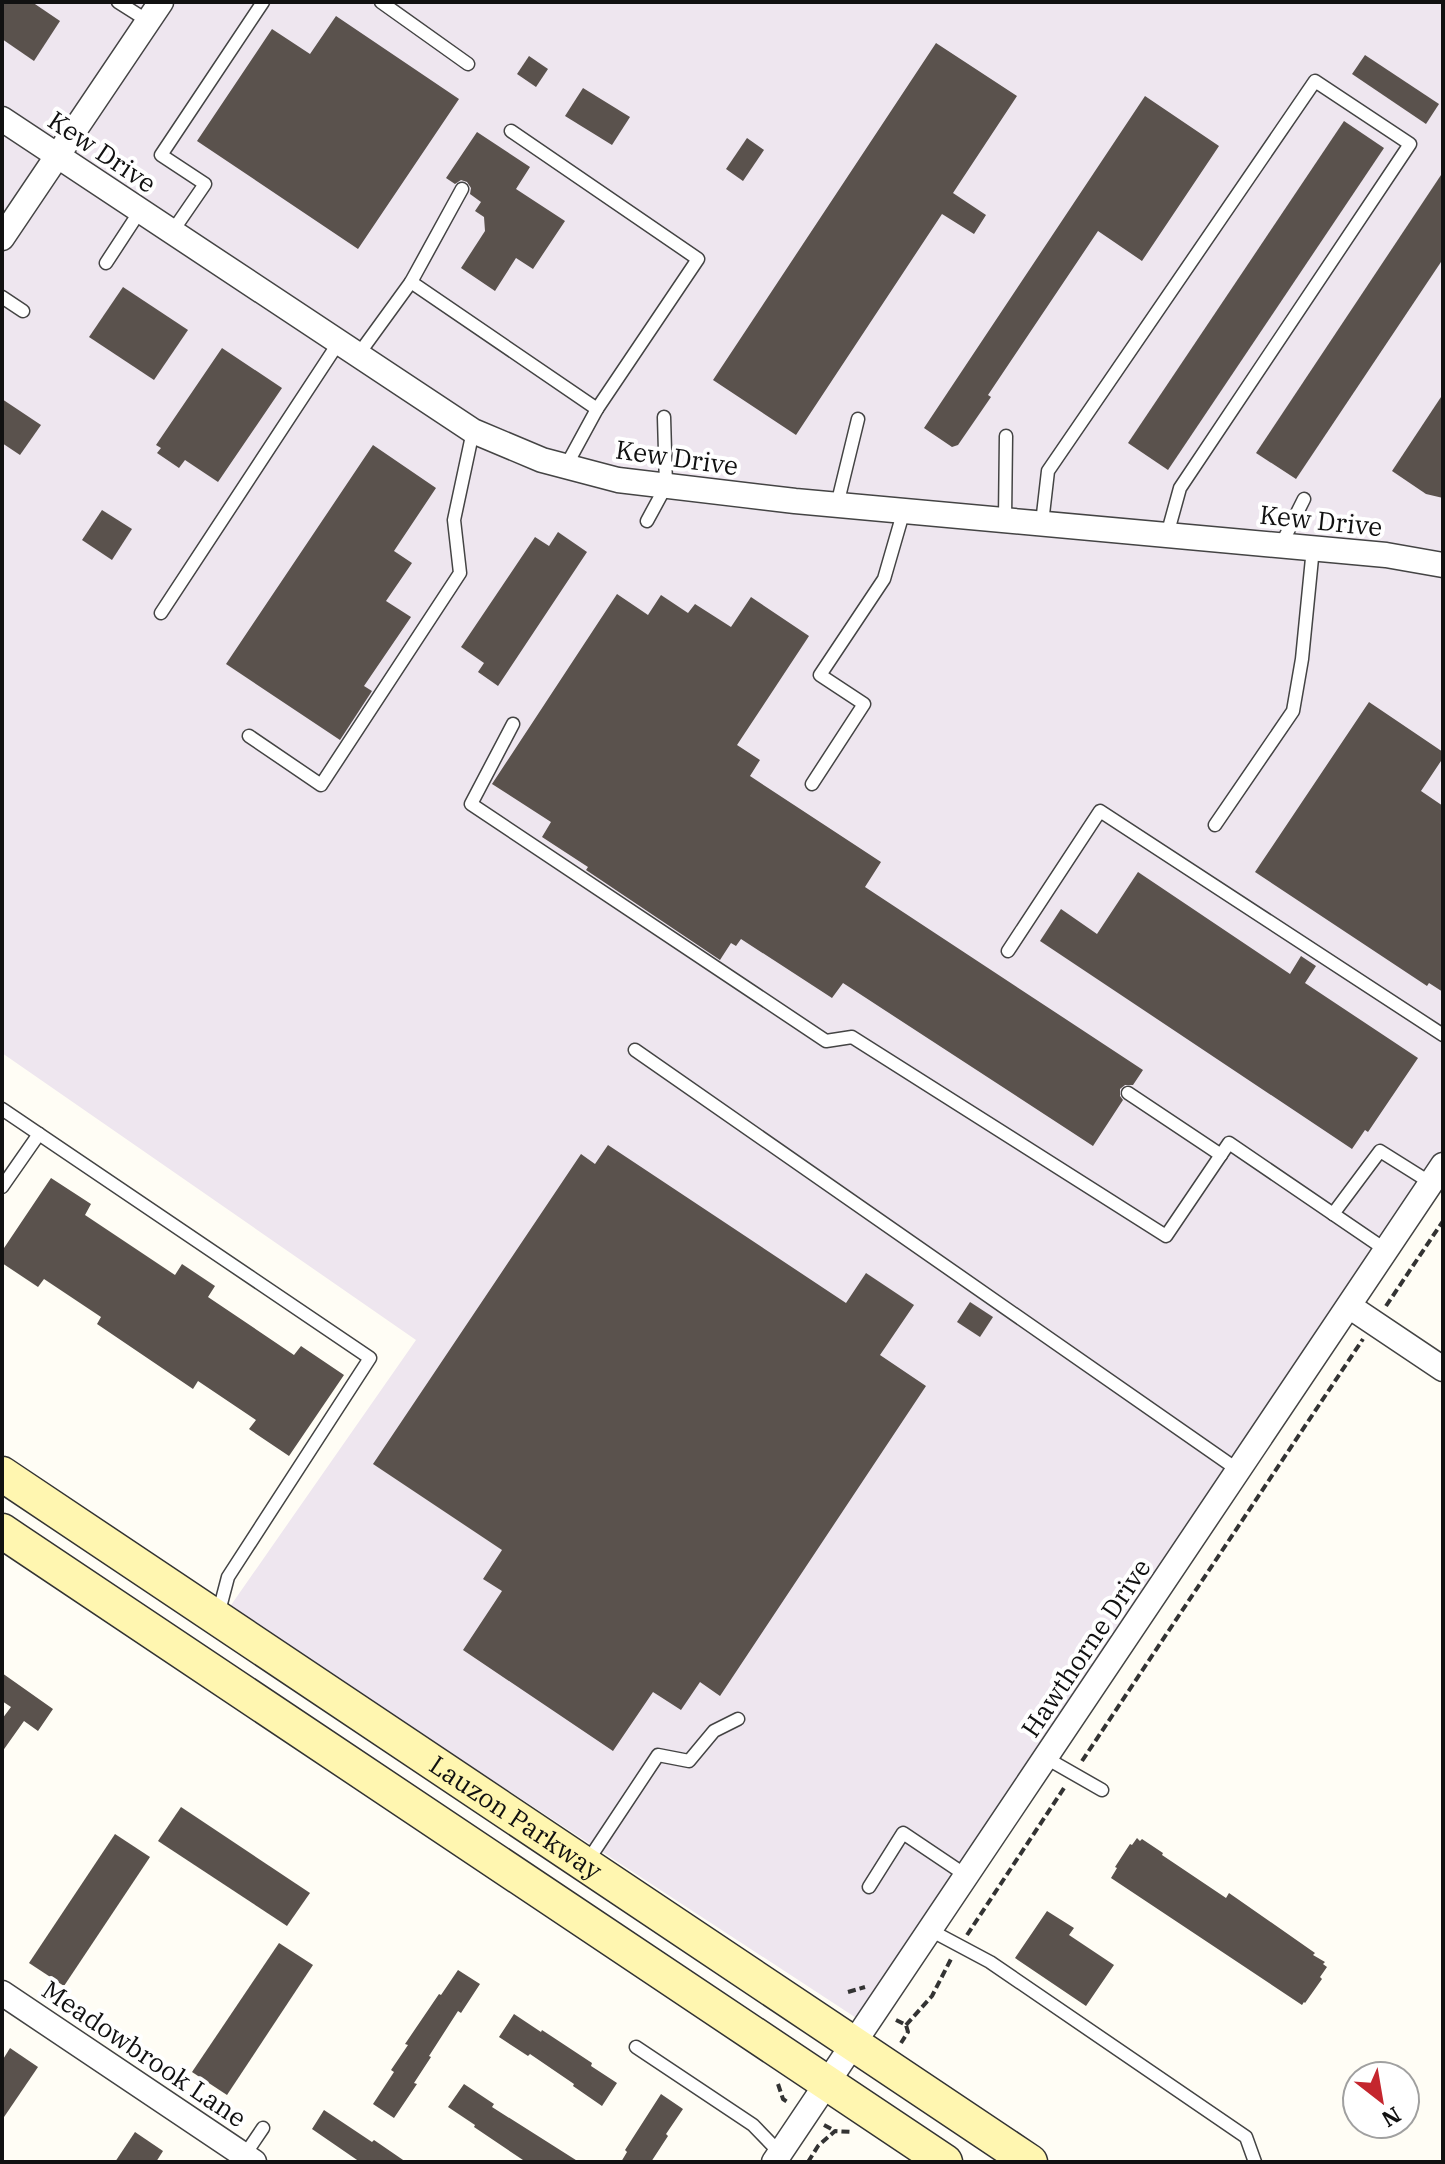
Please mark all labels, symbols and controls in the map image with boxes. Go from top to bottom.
street label: Kew Drive [42,103,163,200]
street label: Kew Drive [614,432,741,482]
street label: Kew Drive [1258,497,1384,543]
street label: Hawthorne Drive [1013,1552,1158,1743]
street label: Lauzon Parkway [423,1747,609,1887]
street label: Meadowbrook Lane [36,1972,253,2134]
north arrow [1341,2060,1421,2140]
text: N [1377,2101,1406,2134]

